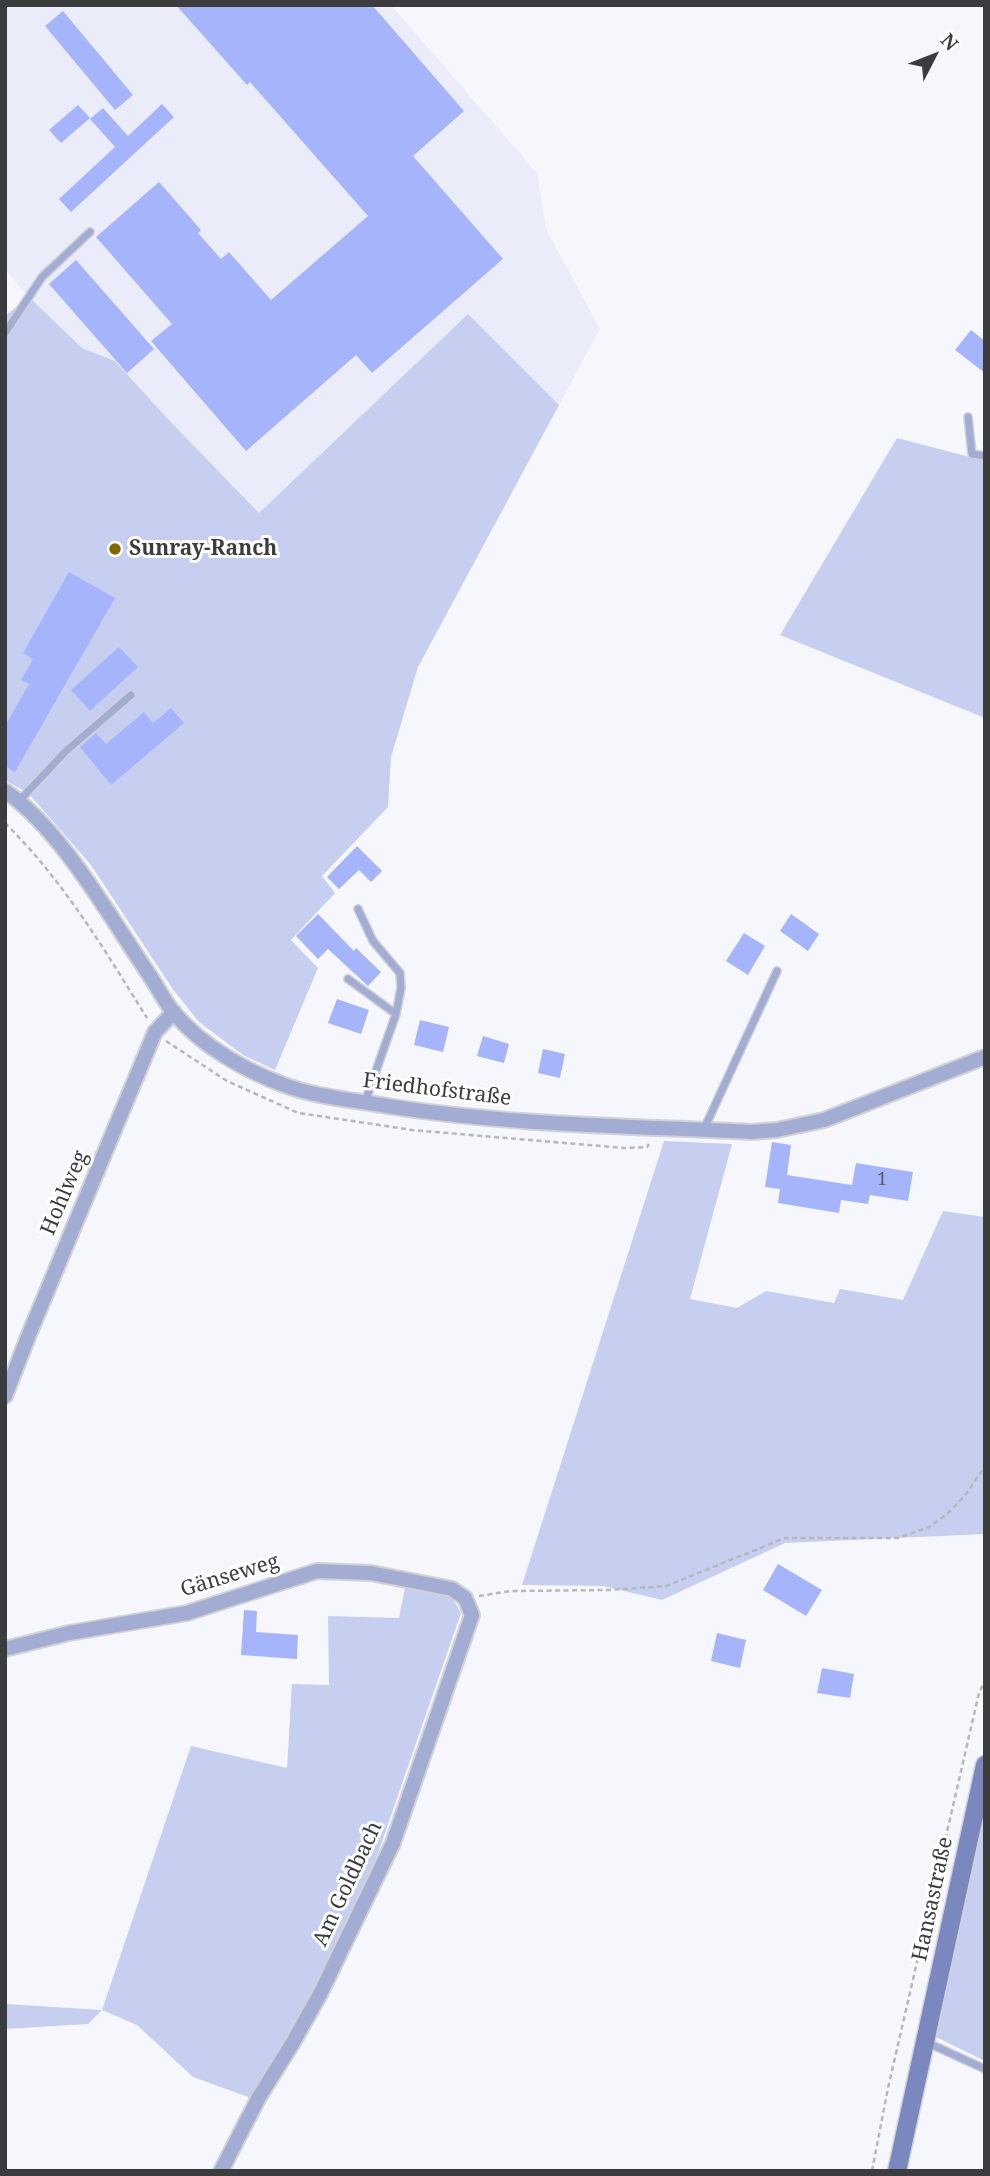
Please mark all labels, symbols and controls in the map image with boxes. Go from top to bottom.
north arrow [899,21,969,91]
text: N [935,28,964,56]
place label: Sunray-Ranch [129,536,277,562]
marker: Sunray-Ranch [107,541,123,557]
street label: Friedhofstraße [361,1068,513,1112]
street label: Hohlweg [36,1147,94,1239]
house number: 1 [877,1169,887,1191]
street label: Gänseweg [178,1549,282,1603]
street label: Am Goldbach [308,1817,388,1951]
street label: Hansastraße [908,1835,958,1963]

